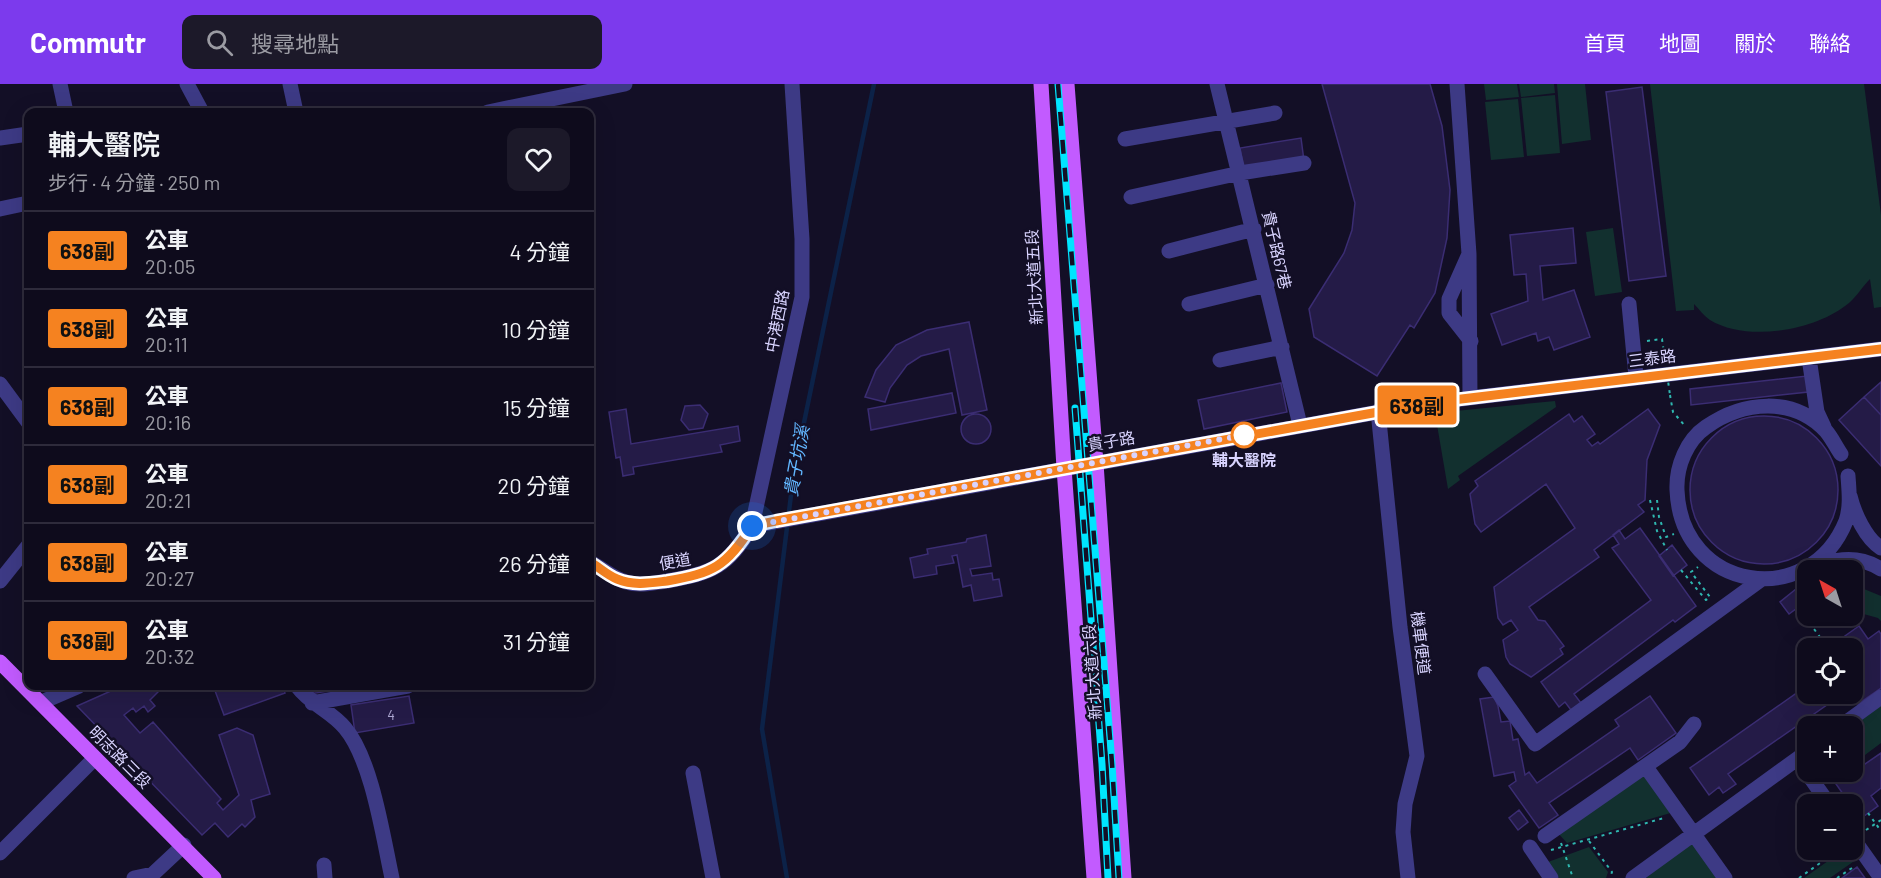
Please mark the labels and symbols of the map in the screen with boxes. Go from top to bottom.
street label: 貴子路67巷 [1259,209,1296,291]
street label: 新北大道五段 [1022,229,1046,325]
street label: 中港西路 [761,288,792,354]
street label: 三泰路 [1627,345,1677,370]
line badge: 638副 [1375,386,1459,424]
water label: 貴子坑溪 [779,421,814,498]
marker: 輔大醫院 [1231,422,1257,448]
street label: 貴子路 [1086,427,1136,454]
place label: 輔大醫院 [1212,450,1276,469]
your location [737,511,767,541]
street label: 便道 [657,548,692,573]
north arrow [1797,560,1863,626]
street label: 機車便道 [1408,610,1435,676]
street label: 新北大道六段 [1079,623,1104,721]
house number: 4 [387,706,395,723]
street label: 明志路三段 [85,722,155,792]

